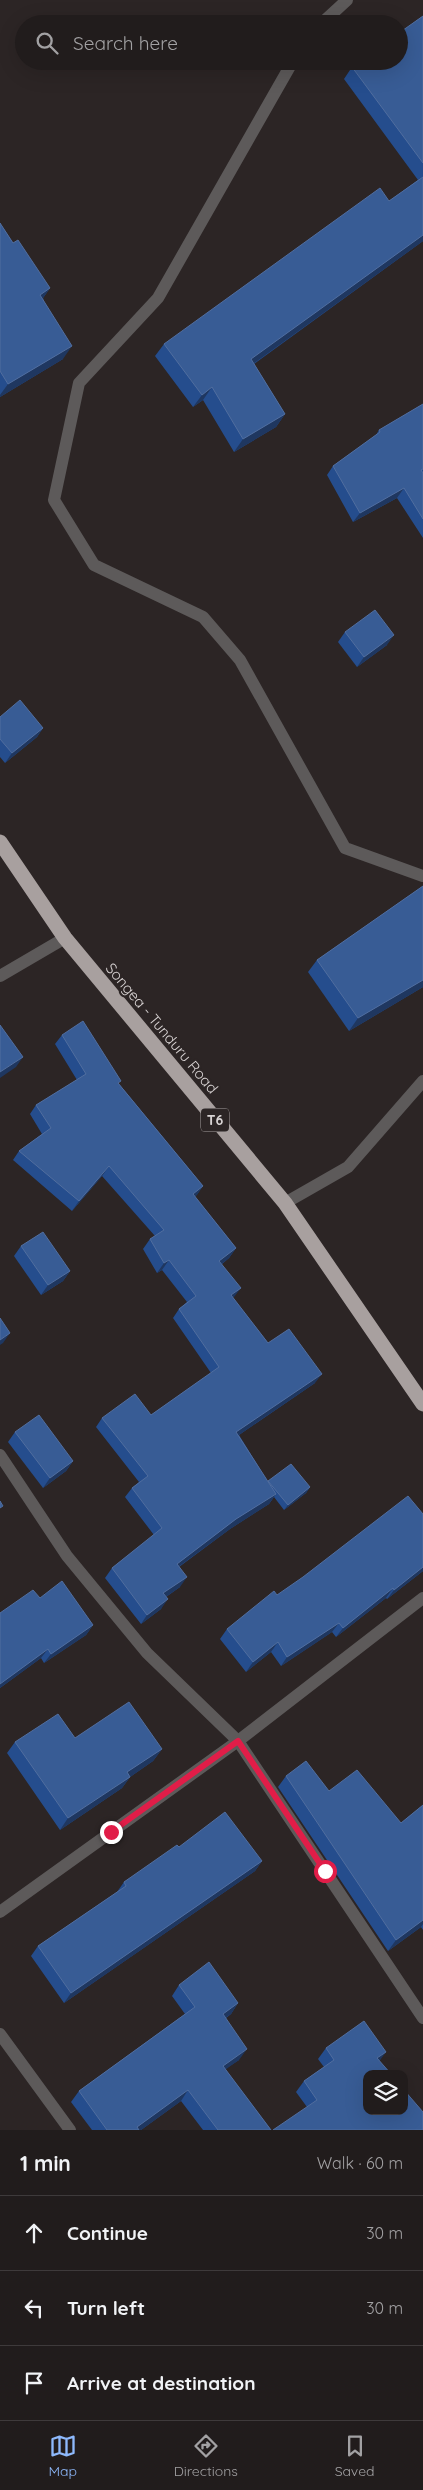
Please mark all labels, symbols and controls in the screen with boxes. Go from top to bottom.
search box [15,15,408,70]
icon: search [33,29,61,57]
text: Search here [73,31,178,55]
street label: Songea - Tunduru Road [102,959,222,1097]
road number: T6 [201,1108,229,1132]
route end [100,1821,123,1844]
route start [314,1860,337,1883]
map controls [363,2070,408,2115]
button: layers [363,2070,408,2115]
text: 1 min [20,2150,71,2176]
text: Walk · 60 m [317,2153,403,2173]
icon: ahead [20,2219,48,2247]
text: Continue [67,2221,148,2245]
text: 30 m [366,2223,403,2243]
icon: left [20,2294,48,2322]
text: Turn left [67,2296,145,2320]
text: 30 m [366,2298,403,2318]
icon: arrive [20,2369,48,2397]
text: Arrive at destination [67,2371,256,2395]
tab: Map [48,2432,77,2480]
tab: Directions [174,2432,238,2480]
tab: Saved [335,2432,375,2480]

